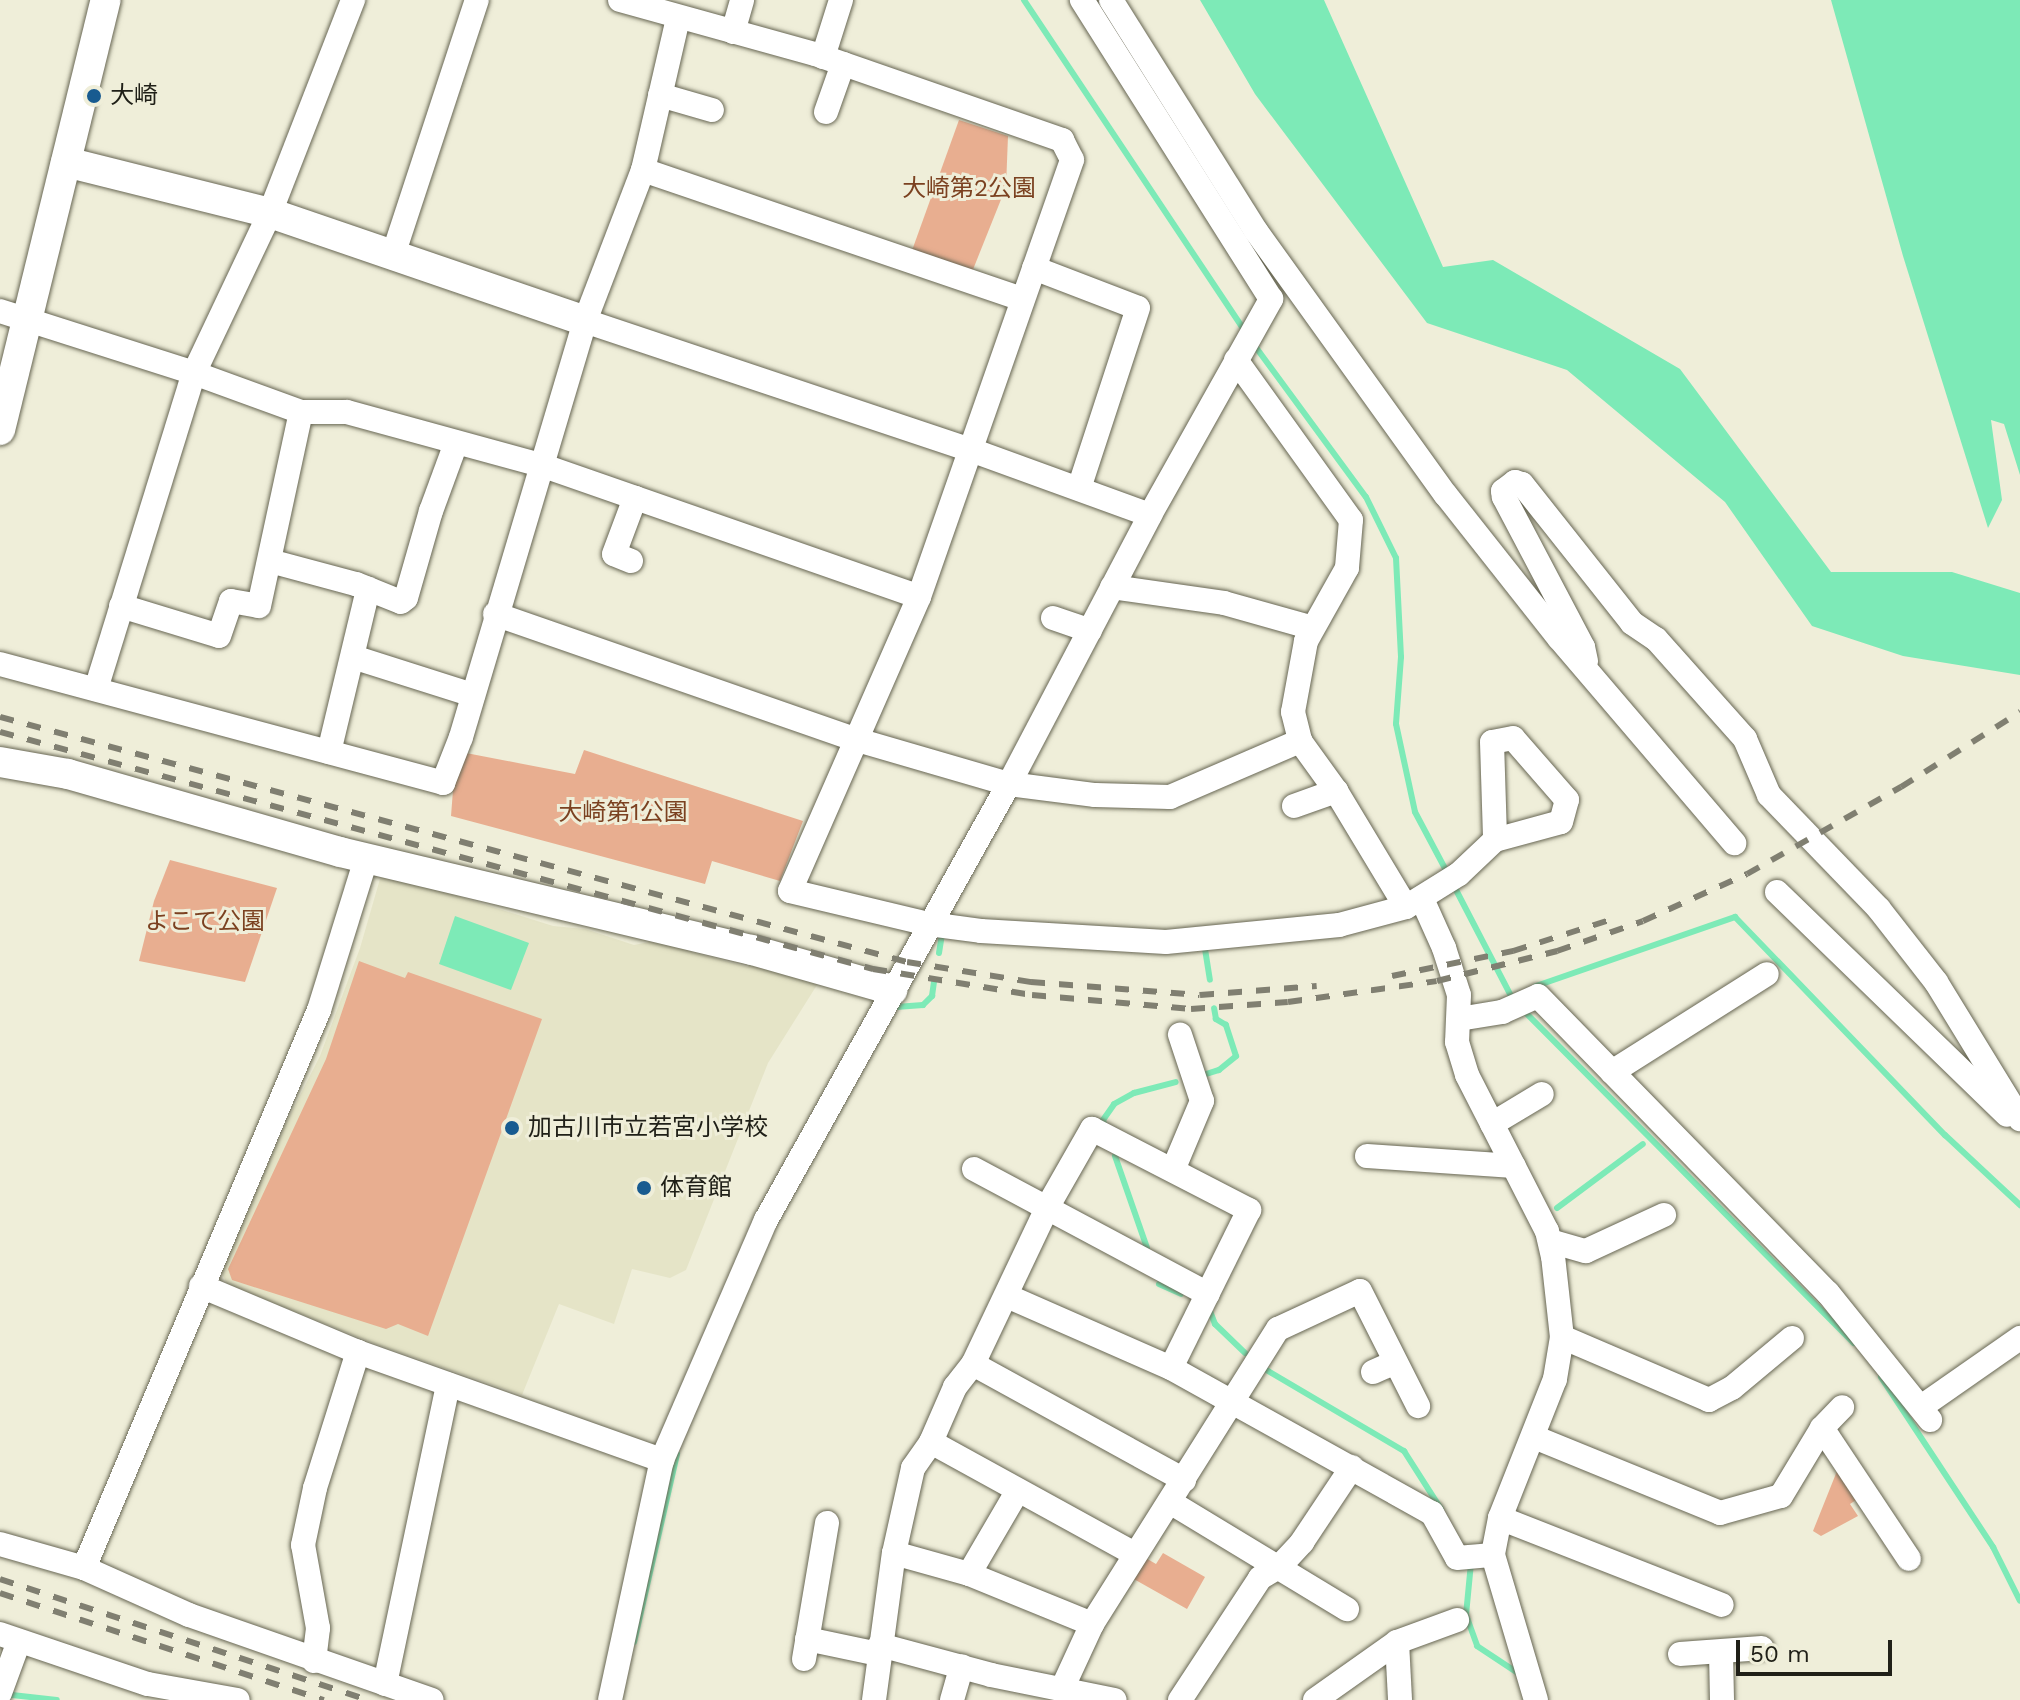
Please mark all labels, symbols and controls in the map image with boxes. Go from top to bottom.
place label: 大崎 [110,82,158,110]
marker: 大崎 [85,87,103,105]
park label: 大崎第2公園 [902,175,1036,203]
park label: 大崎第1公園 [558,799,688,827]
park label: よこて公園 [145,908,265,936]
place label: 加古川市立若宮小学校 [528,1114,768,1142]
marker: 加古川市立若宮小学校 [503,1119,521,1137]
place label: 体育館 [660,1174,732,1202]
marker: 体育館 [635,1179,653,1197]
scale bar [1740,1624,1896,1674]
text: 50 m [1750,1640,1810,1668]

